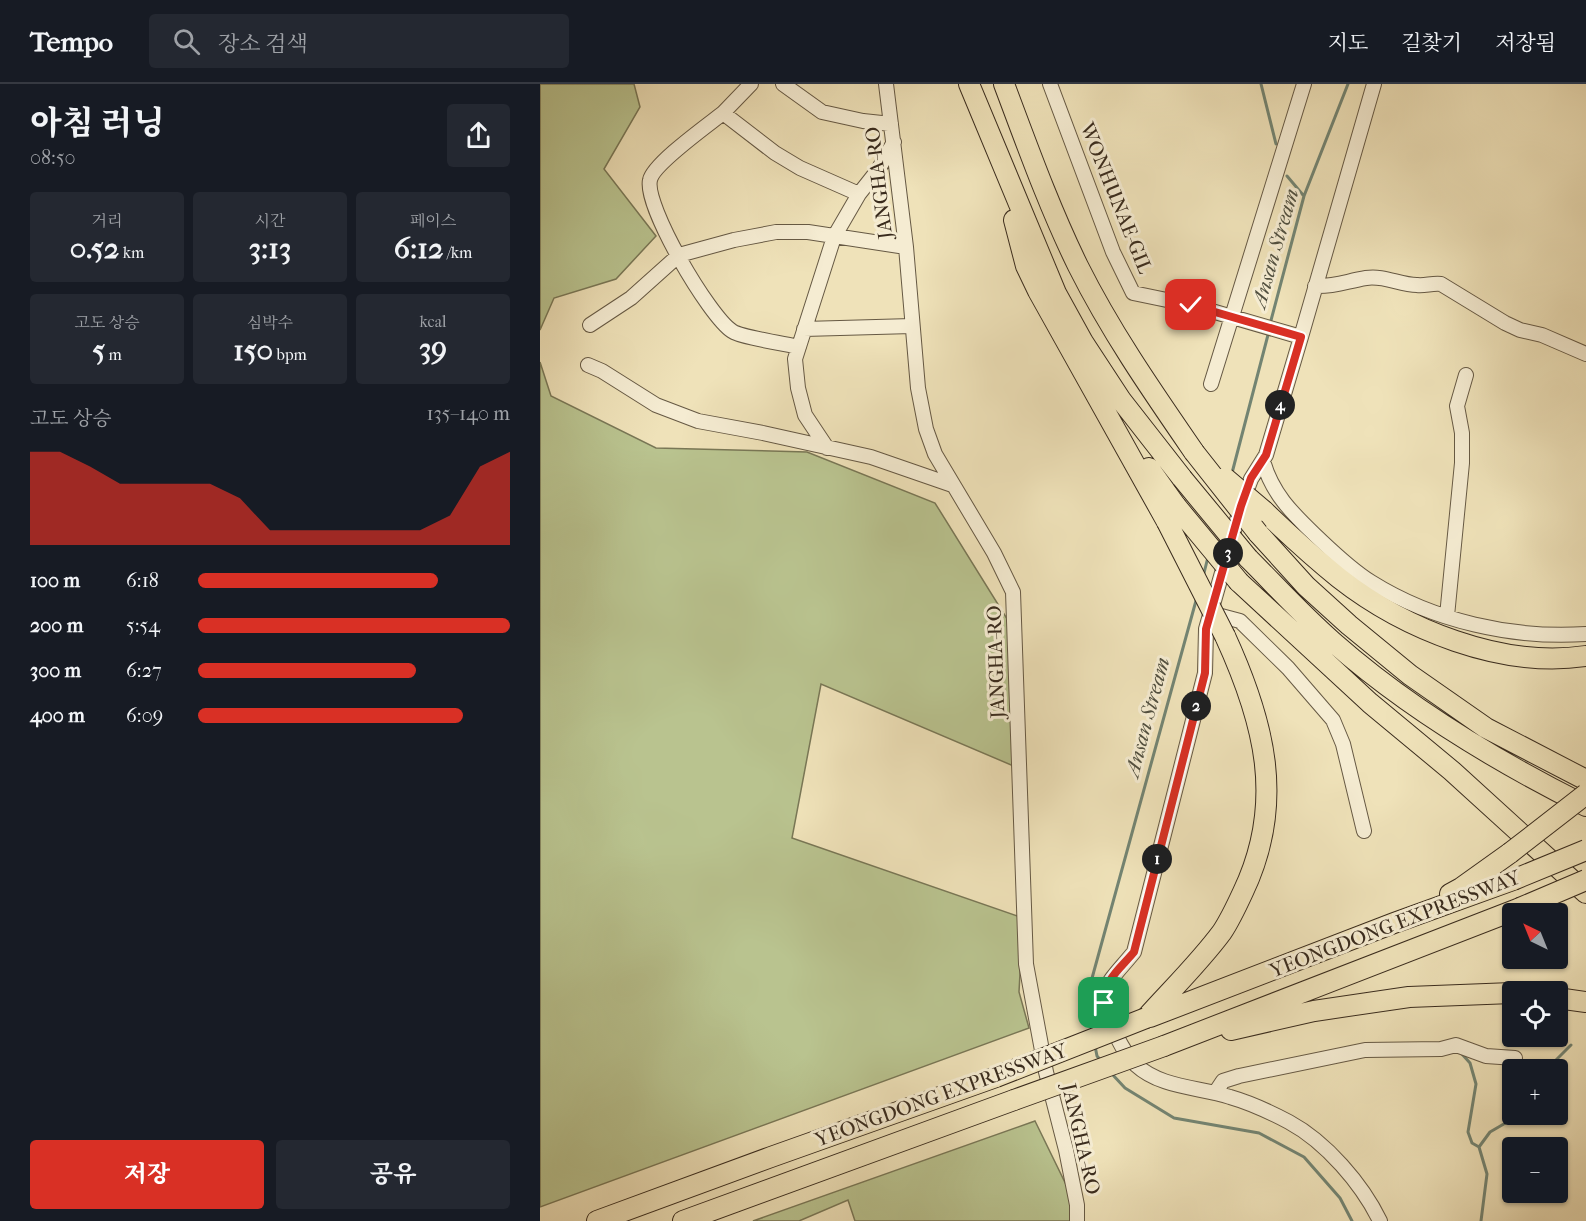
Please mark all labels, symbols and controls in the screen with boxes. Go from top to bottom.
search box [149,14,569,68]
text: Tempo [30,25,113,58]
icon: search [170,25,203,58]
text: 장소 검색 [218,31,308,57]
text: 지도 [1328,31,1368,55]
text: 길찾기 [1401,31,1462,55]
text: 저장됨 [1495,31,1556,55]
text: 아침 러닝 [30,104,165,143]
button: share [447,104,510,167]
street label: WONHUNAE-GIL [1075,118,1157,277]
street label: JANGHA-RO [861,125,898,243]
text: 08:50 [30,146,76,169]
water label: Ansan Stream [1246,186,1303,313]
text: 거리 [92,211,122,230]
text: 시간 [255,211,285,230]
text: 페이스 [410,211,456,230]
text: 0.52 [70,231,119,266]
text: 3:13 [249,231,291,266]
text: 6:12 [394,231,443,266]
text: km [119,243,144,262]
text: /km [443,243,472,262]
pin [1165,279,1216,330]
icon: check [1174,288,1207,321]
text: kcal [420,312,446,331]
text: 고도 상승 [74,313,140,332]
text: 심박수 [247,313,293,332]
text: 39 [419,331,447,366]
text: 5 [92,333,105,368]
text: 150 [233,333,273,368]
text: m [105,345,122,364]
text: bpm [273,345,307,364]
pin: 4 [1265,390,1295,420]
text: 4 [1275,395,1285,414]
text: 135–140 m [426,402,510,425]
text: 고도 상승 [30,407,112,430]
pin: 3 [1213,538,1243,568]
text: 3 [1225,543,1231,562]
text: 100 m [30,569,80,592]
text: 6:18 [126,569,159,592]
street label: JANGHA-RO [983,605,1010,721]
text: 200 m [30,614,83,637]
text: 5:54 [126,614,160,637]
water label: Ansan Stream [1119,655,1174,782]
text: 300 m [30,659,81,682]
text: 6:27 [126,659,162,682]
pin: 2 [1181,691,1211,721]
text: 2 [1192,696,1200,715]
text: 400 m [30,704,85,727]
text: 6:09 [126,704,163,727]
pin: 1 [1142,844,1172,874]
text: 1 [1154,849,1160,868]
street label: YEONGDONG EXPRESSWAY [1266,865,1525,983]
north arrow [1502,903,1568,969]
map controls [1502,903,1568,1203]
pin [1078,977,1129,1028]
button: locate [1502,981,1568,1047]
icon: arrive [1087,986,1120,1019]
street label: YEONGDONG EXPRESSWAY [811,1038,1071,1152]
button: + [1502,1059,1568,1125]
street label: JANGHA-RO [1057,1079,1105,1197]
button: − [1502,1137,1568,1203]
button: 저장 [30,1140,264,1209]
button: 공유 [276,1140,510,1209]

